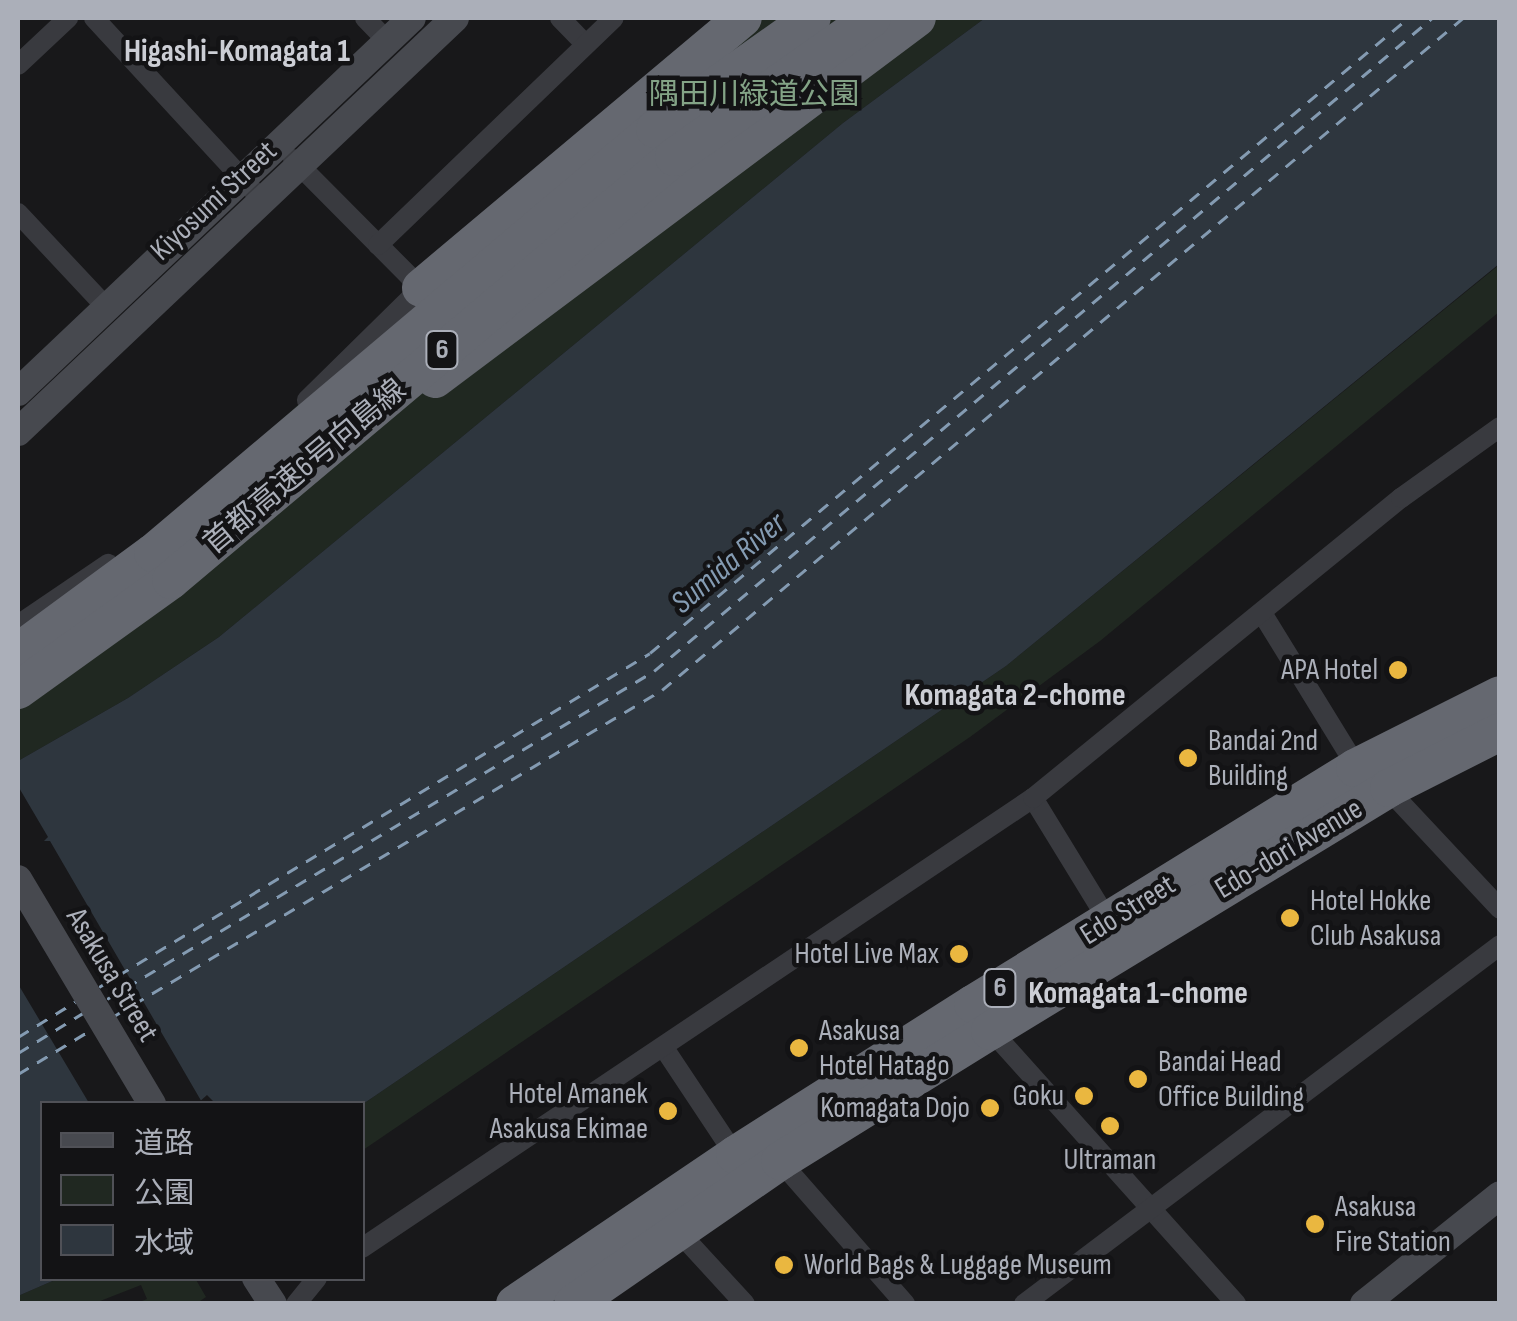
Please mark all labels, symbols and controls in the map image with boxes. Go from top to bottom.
district label: Higashi-Komagata 1 [124,33,350,71]
park label: 隅田川緑道公園 [649,77,859,113]
street label: Kiyosumi Street [143,134,285,268]
road number: 6 [424,327,460,373]
street label: 首都高速6号向島線 [196,372,414,562]
water label: Sumida River [664,505,794,623]
place label: APA Hotel [1281,652,1378,688]
marker: APA Hotel [1387,659,1409,681]
district label: Komagata 2-chome [904,677,1126,715]
place label: Bandai 2nd Building [1208,723,1318,794]
marker: Bandai 2nd Building [1177,747,1199,769]
street label: Edo-dori Avenue [1209,791,1369,907]
street label: Edo Street [1074,867,1182,953]
place label: Hotel Hokke Club Asakusa [1310,883,1441,954]
street label: Asakusa Street [58,902,166,1048]
marker: Hotel Hokke Club Asakusa [1279,907,1301,929]
place label: Hotel Live Max [794,936,939,972]
marker: Hotel Live Max [948,943,970,965]
road number: 6 [982,965,1018,1011]
district label: Komagata 1-chome [1028,975,1248,1013]
place label: Asakusa Hotel Hatago [819,1013,950,1084]
marker: Asakusa Hotel Hatago [788,1037,810,1059]
place label: Bandai Head Office Building [1158,1044,1304,1114]
marker: Bandai Head Office Building [1127,1068,1149,1090]
place label: Hotel Amanek Asakusa Ekimae [490,1076,648,1146]
place label: Goku [1013,1078,1064,1114]
marker: Goku [1073,1085,1095,1107]
place label: Komagata Dojo [820,1090,970,1126]
marker: Komagata Dojo [979,1097,1001,1119]
marker: Hotel Amanek Asakusa Ekimae [657,1100,679,1122]
legend [40,1101,365,1281]
marker: Ultraman [1099,1115,1121,1137]
text: 道路 [134,1126,194,1162]
place label: Ultraman [1064,1142,1156,1178]
text: 公園 [134,1176,194,1212]
place label: Asakusa Fire Station [1335,1189,1451,1260]
marker: Asakusa Fire Station [1304,1213,1326,1235]
text: 水域 [134,1226,194,1262]
place label: World Bags & Luggage Museum [804,1247,1112,1283]
marker: World Bags & Luggage Museum [773,1254,795,1276]

